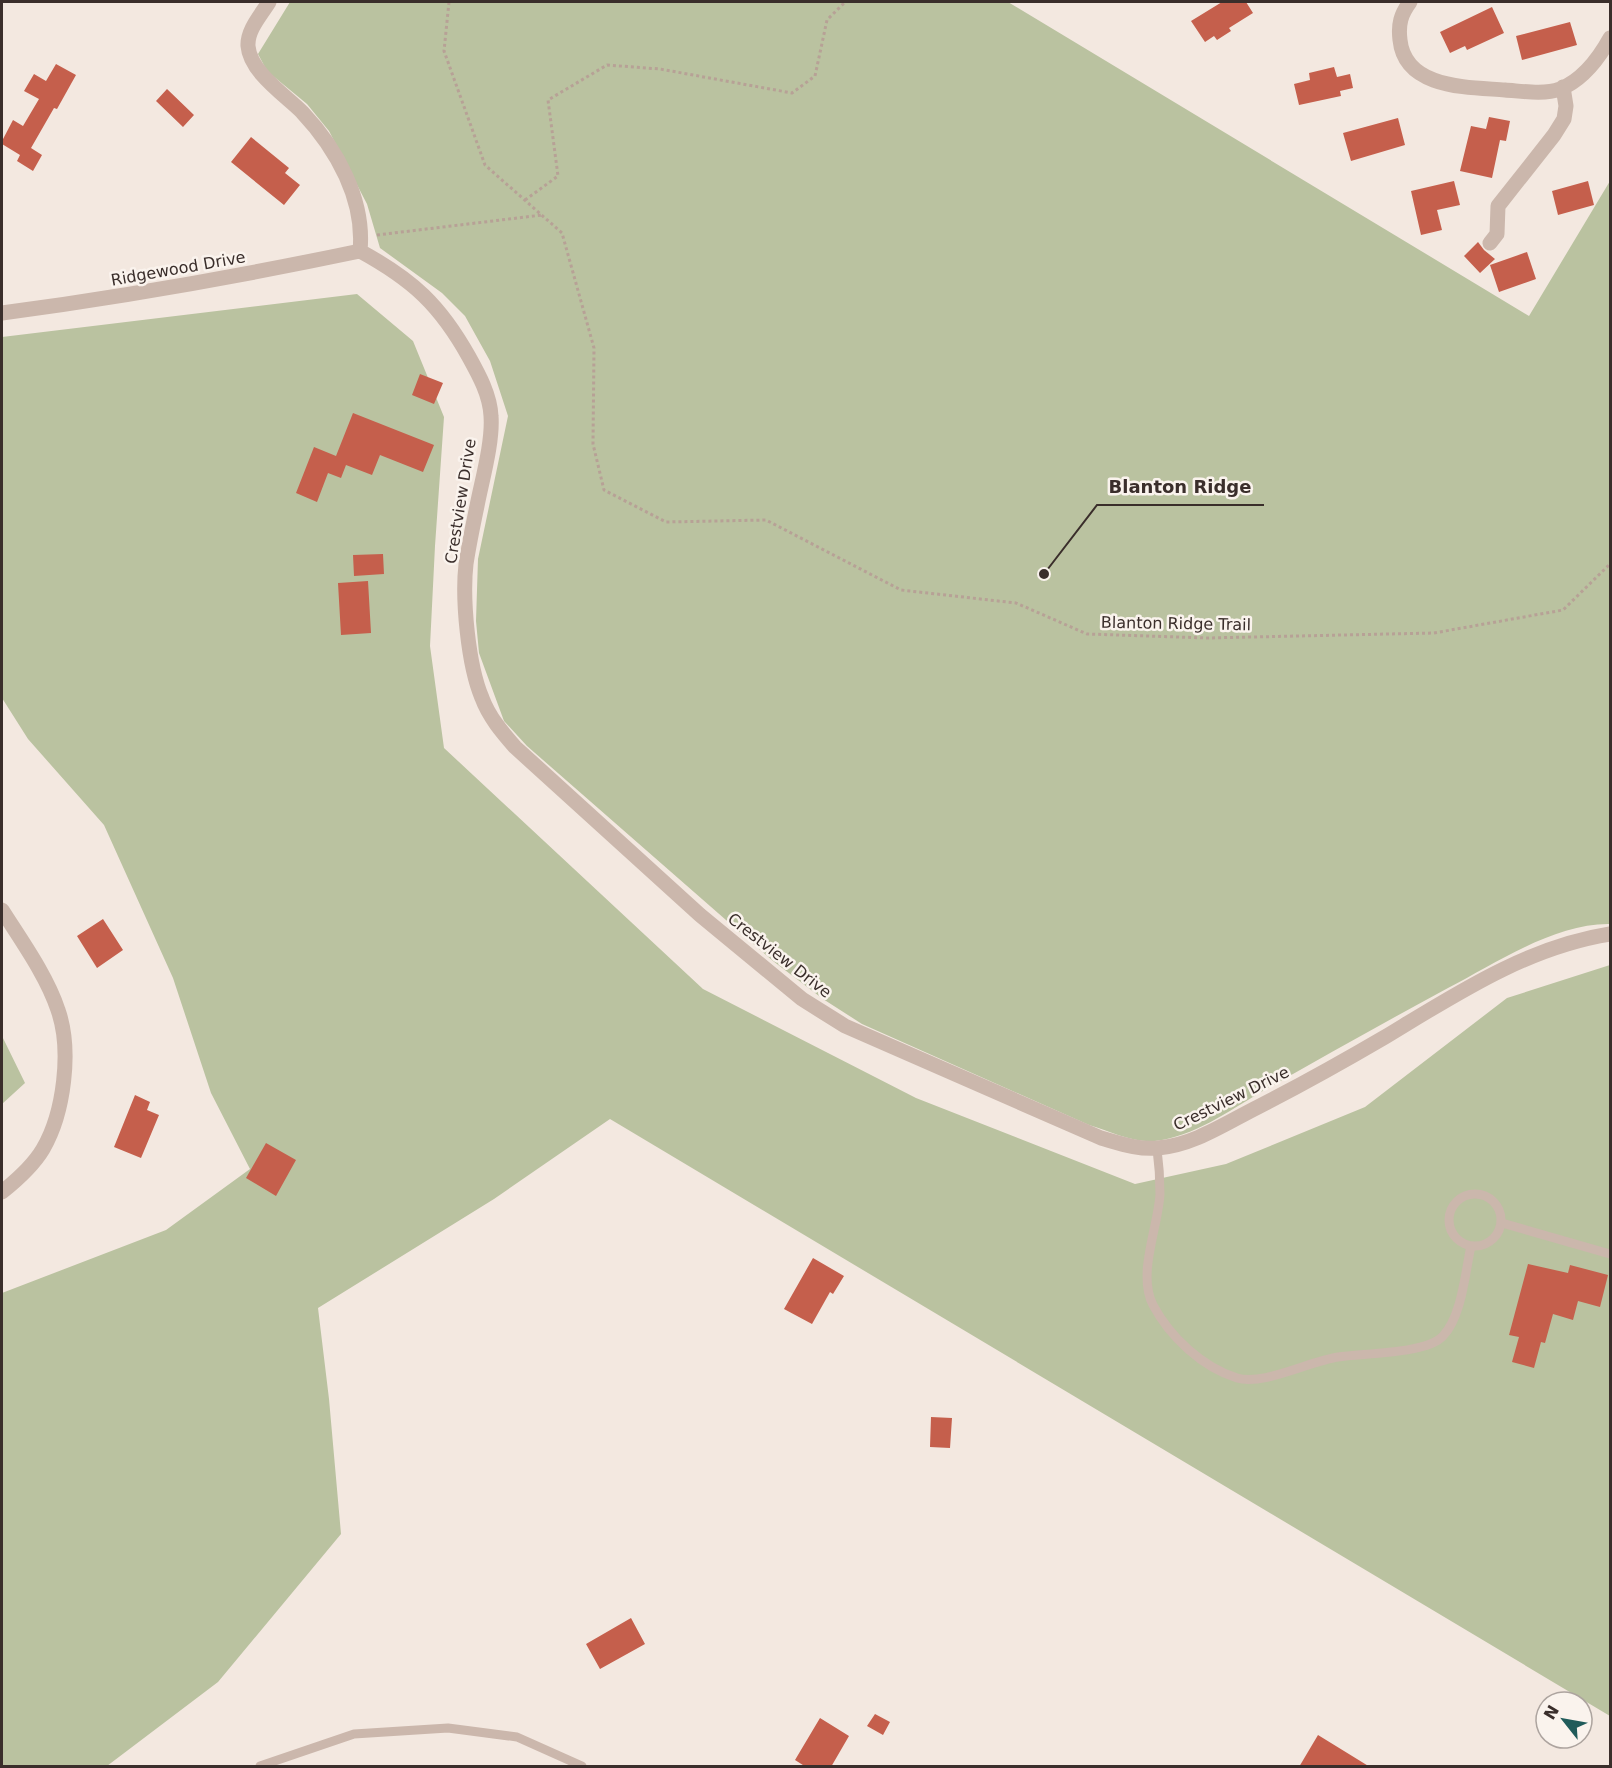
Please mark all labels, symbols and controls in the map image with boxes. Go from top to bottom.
street label: Ridgewood Drive [109,247,247,290]
street label: Crestview Drive [441,437,480,565]
callout: Blanton Ridge [1097,469,1264,505]
text: Blanton Ridge [1109,476,1251,497]
street label: Blanton Ridge Trail [1101,613,1251,634]
street label: Crestview Drive [724,909,835,1002]
street label: Crestview Drive [1170,1062,1292,1135]
north arrow [1534,1690,1594,1750]
text: N [1540,1702,1563,1723]

